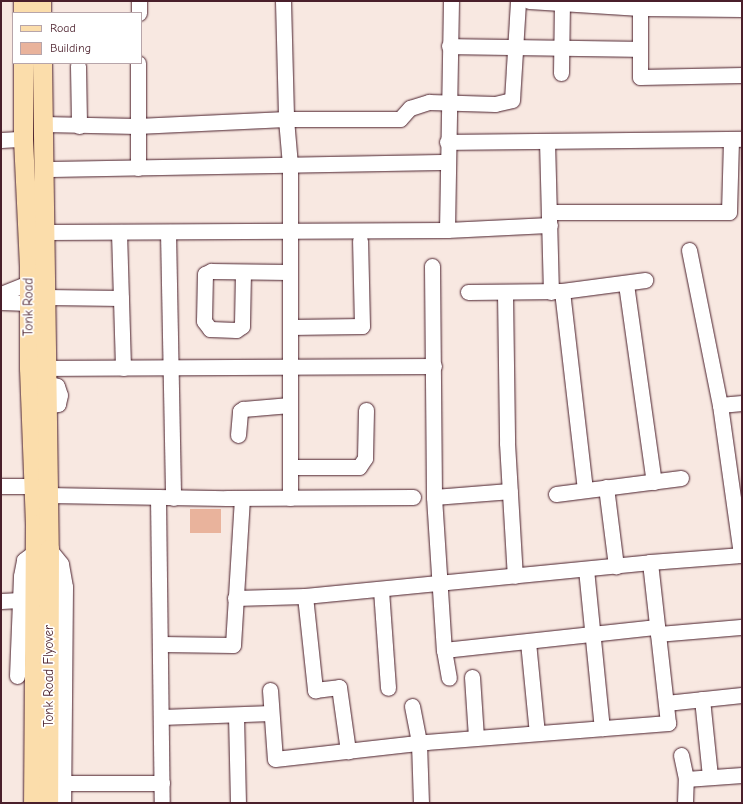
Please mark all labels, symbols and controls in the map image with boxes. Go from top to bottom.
legend [12,12,142,64]
text: Road [50,21,76,35]
text: Building [50,41,91,55]
street label: Tonk Road [21,278,37,336]
street label: Tonk Road Flyover [41,625,57,727]

